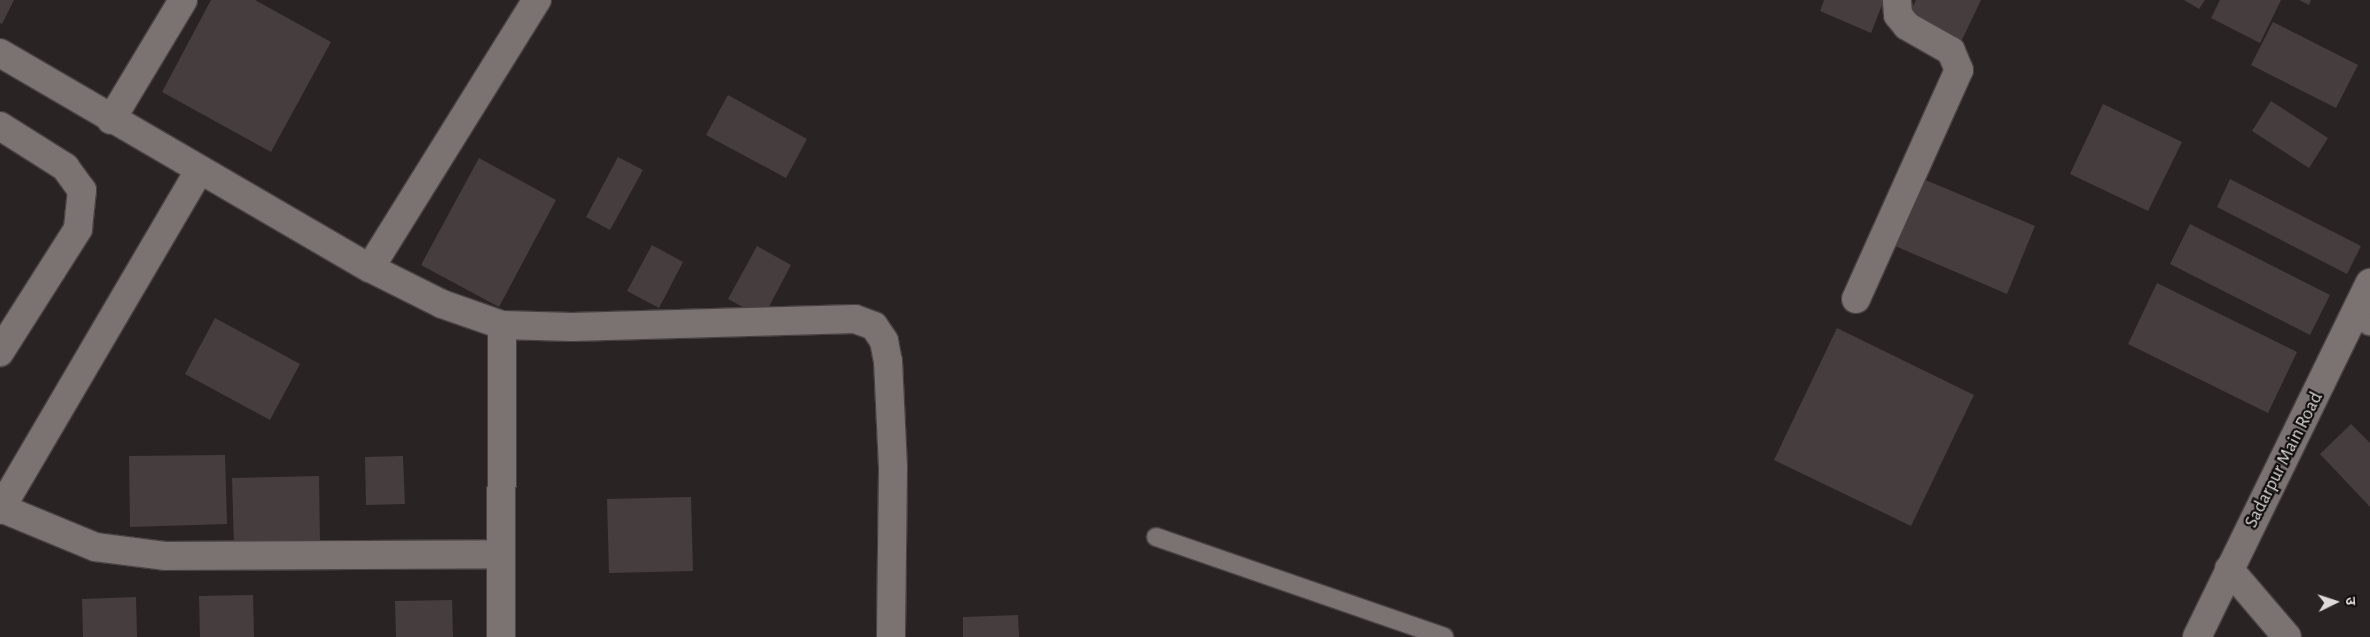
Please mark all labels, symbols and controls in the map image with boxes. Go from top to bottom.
street label: Sadarpur Main Road [2240,388,2328,532]
north arrow [2310,577,2360,627]
text: उ [2343,596,2357,606]

